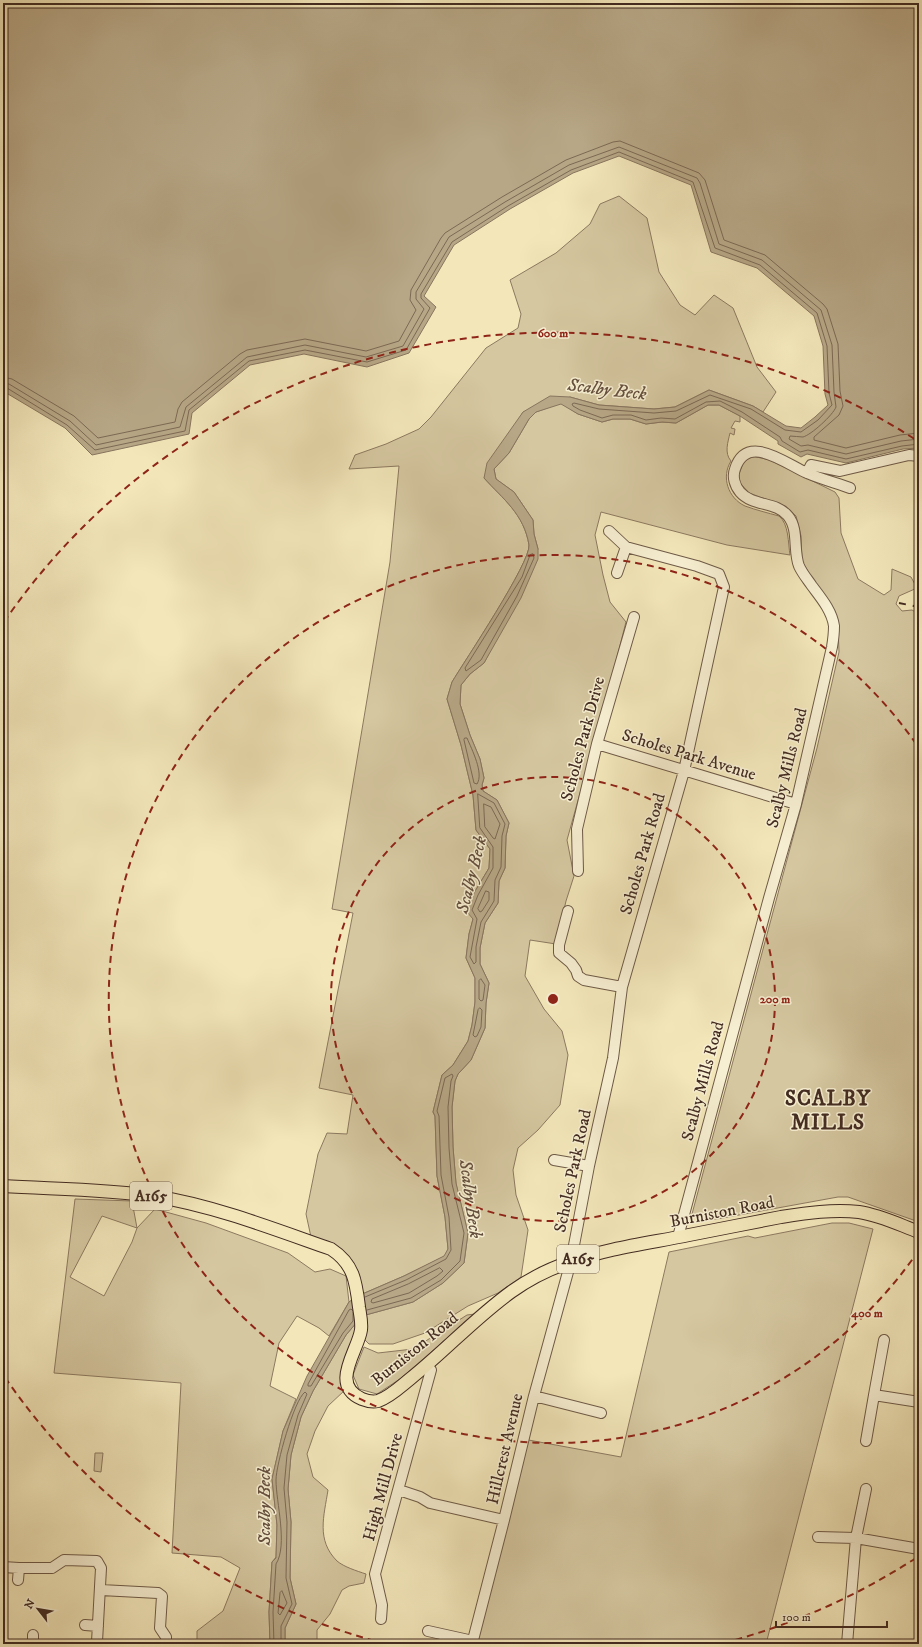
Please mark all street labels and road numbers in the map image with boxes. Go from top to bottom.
street label: Scholes Park Drive [556,674,610,804]
street label: Scalby Mills Road [761,705,813,830]
street label: Scholes Park Avenue [619,724,759,786]
street label: Scholes Park Road [615,790,671,917]
street label: Scalby Mills Road [676,1018,730,1143]
street label: Scholes Park Road [549,1107,597,1235]
road number: A165 [130,1182,172,1210]
street label: Burniston Road [668,1191,776,1233]
road number: A165 [557,1245,599,1273]
street label: Burniston Road [367,1307,463,1391]
street label: Hillcrest Avenue [482,1391,528,1507]
street label: High Mill Drive [358,1430,408,1544]

